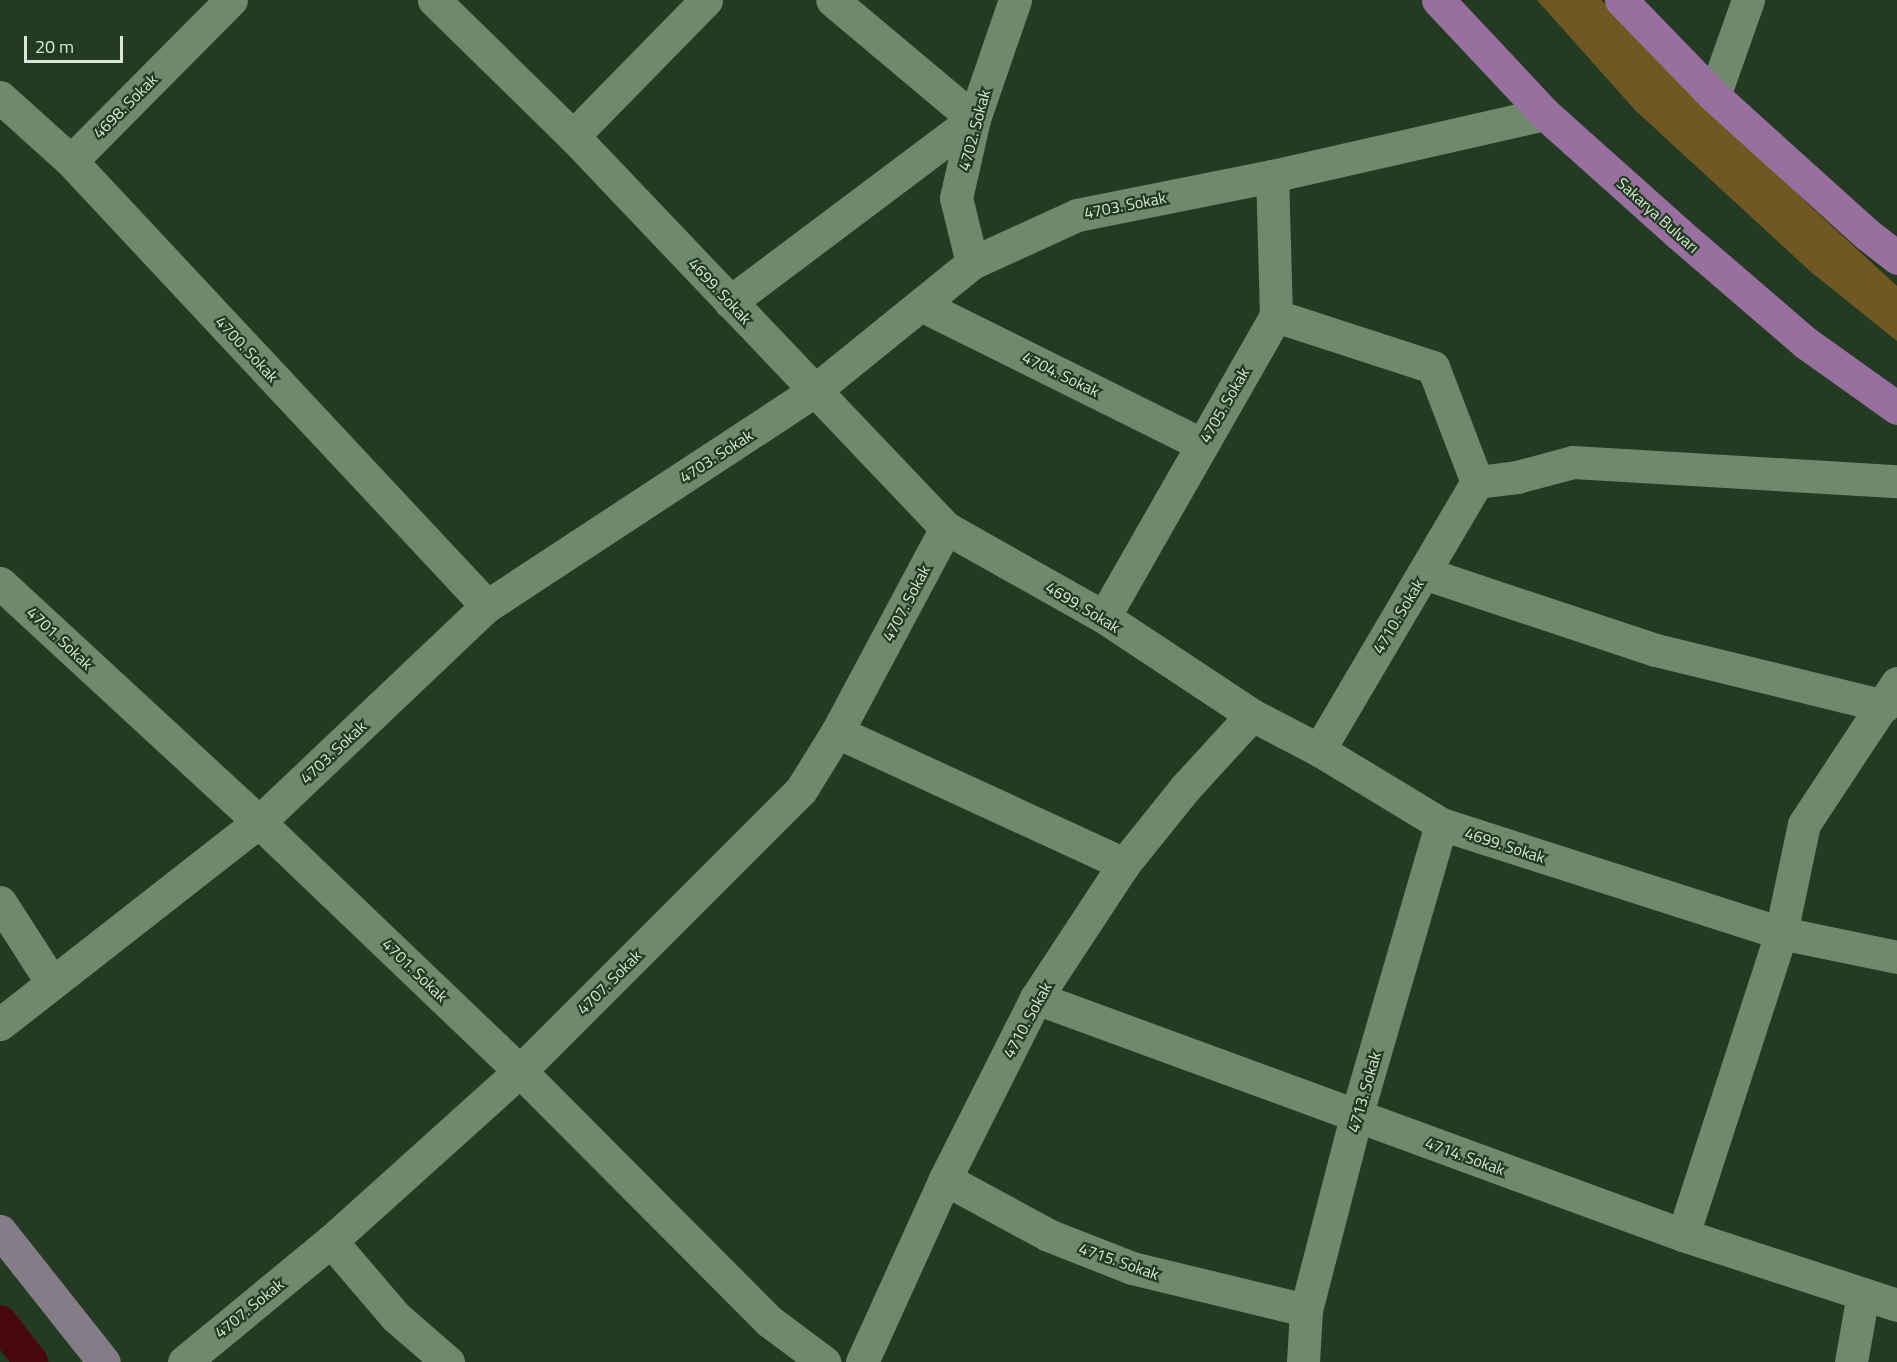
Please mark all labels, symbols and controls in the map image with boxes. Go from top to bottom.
scale bar [27,24,126,62]
text: 20 m [35,33,74,60]
street label: 4698. Sokak [89,70,161,142]
street label: 4702. Sokak [954,87,994,173]
street label: Sakarya Bulvarı [1613,173,1703,257]
street label: 4703. Sokak [1082,188,1168,222]
street label: 4699. Sokak [685,254,755,328]
street label: 4700. Sokak [212,312,282,386]
street label: 4704. Sokak [1019,347,1103,401]
street label: 4705. Sokak [1195,364,1253,446]
street label: 4703. Sokak [676,425,756,487]
street label: 4707. Sokak [878,562,934,644]
street label: 4710. Sokak [1368,575,1428,657]
street label: 4699. Sokak [1042,577,1124,637]
street label: 4701. Sokak [23,603,97,673]
street label: 4703. Sokak [296,717,370,787]
street label: 4699. Sokak [1462,823,1548,867]
street label: 4701. Sokak [378,934,452,1006]
street label: 4707. Sokak [573,946,645,1018]
street label: 4710. Sokak [998,979,1056,1061]
street label: 4713. Sokak [1343,1049,1385,1135]
street label: 4714. Sokak [1423,1133,1507,1179]
street label: 4715. Sokak [1077,1238,1161,1284]
street label: 4707. Sokak [211,1274,287,1342]

